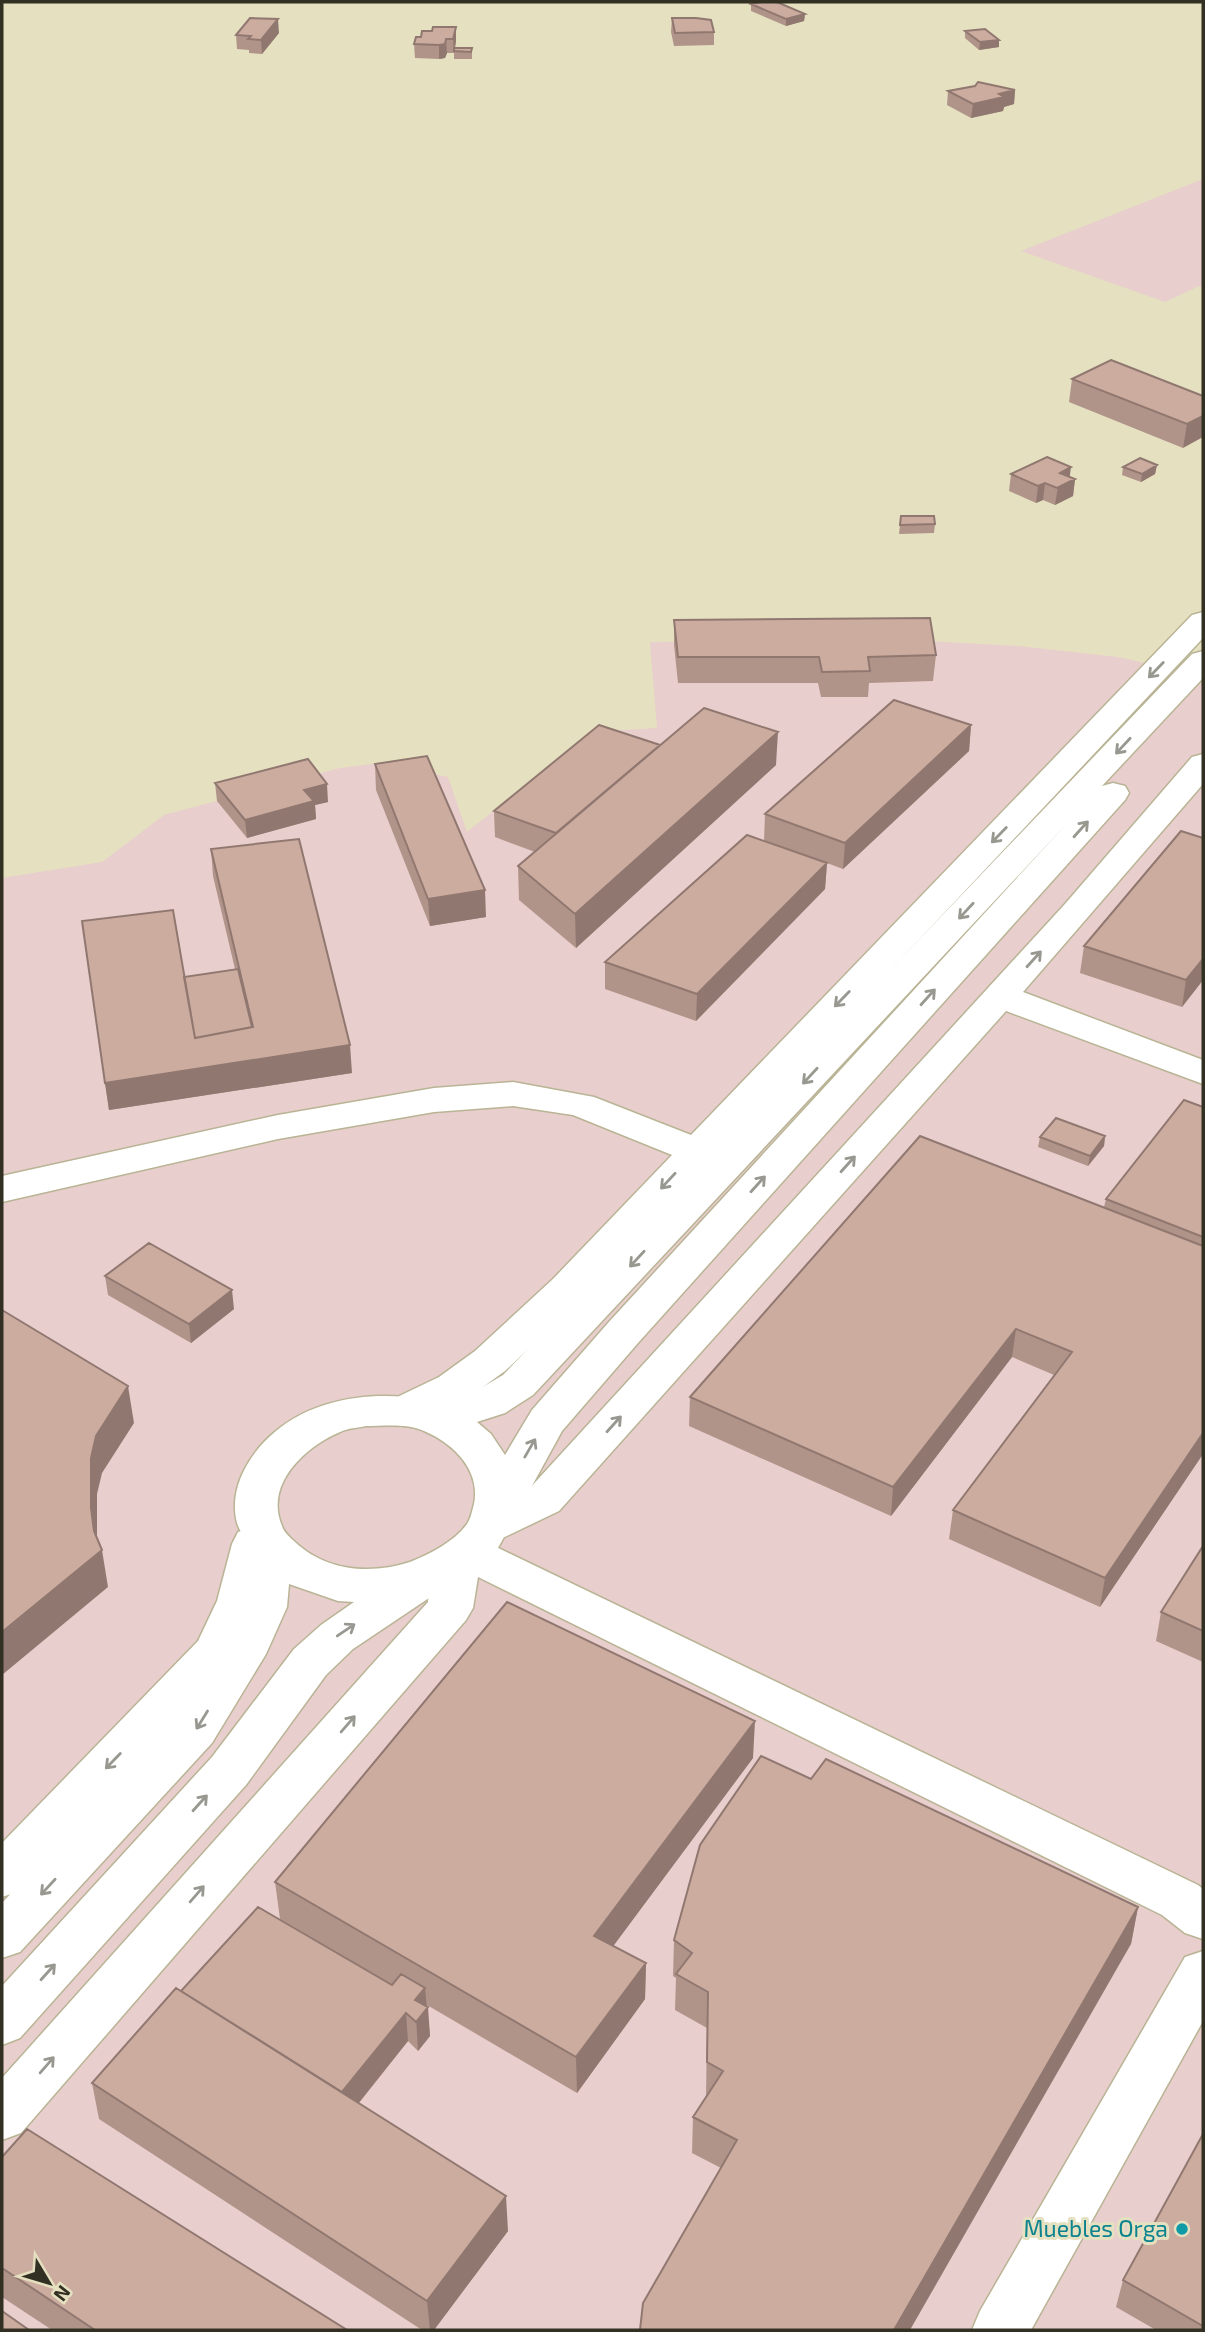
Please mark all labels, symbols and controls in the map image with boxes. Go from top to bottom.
one-way arrow [1148,661,1165,678]
one-way arrow [1114,737,1131,754]
one-way arrow [1072,821,1089,838]
one-way arrow [991,826,1008,843]
one-way arrow [958,902,975,919]
one-way arrow [1026,950,1042,968]
one-way arrow [919,989,936,1006]
one-way arrow [833,990,850,1007]
one-way arrow [801,1067,818,1084]
one-way arrow [840,1156,857,1173]
one-way arrow [660,1172,677,1190]
one-way arrow [750,1175,766,1193]
one-way arrow [628,1250,645,1267]
one-way arrow [605,1416,622,1433]
one-way arrow [523,1439,537,1459]
one-way arrow [336,1623,356,1637]
one-way arrow [194,1709,208,1729]
one-way arrow [340,1715,356,1733]
one-way arrow [104,1752,121,1769]
one-way arrow [192,1794,208,1812]
one-way arrow [40,1878,57,1895]
one-way arrow [189,1885,205,1903]
one-way arrow [39,1964,56,1981]
one-way arrow [39,2056,55,2074]
place label: Muebles Orga [1023,2214,1168,2242]
marker: Muebles Orga [1174,2221,1190,2237]
north arrow [14,2248,84,2318]
text: N [50,2281,76,2306]

